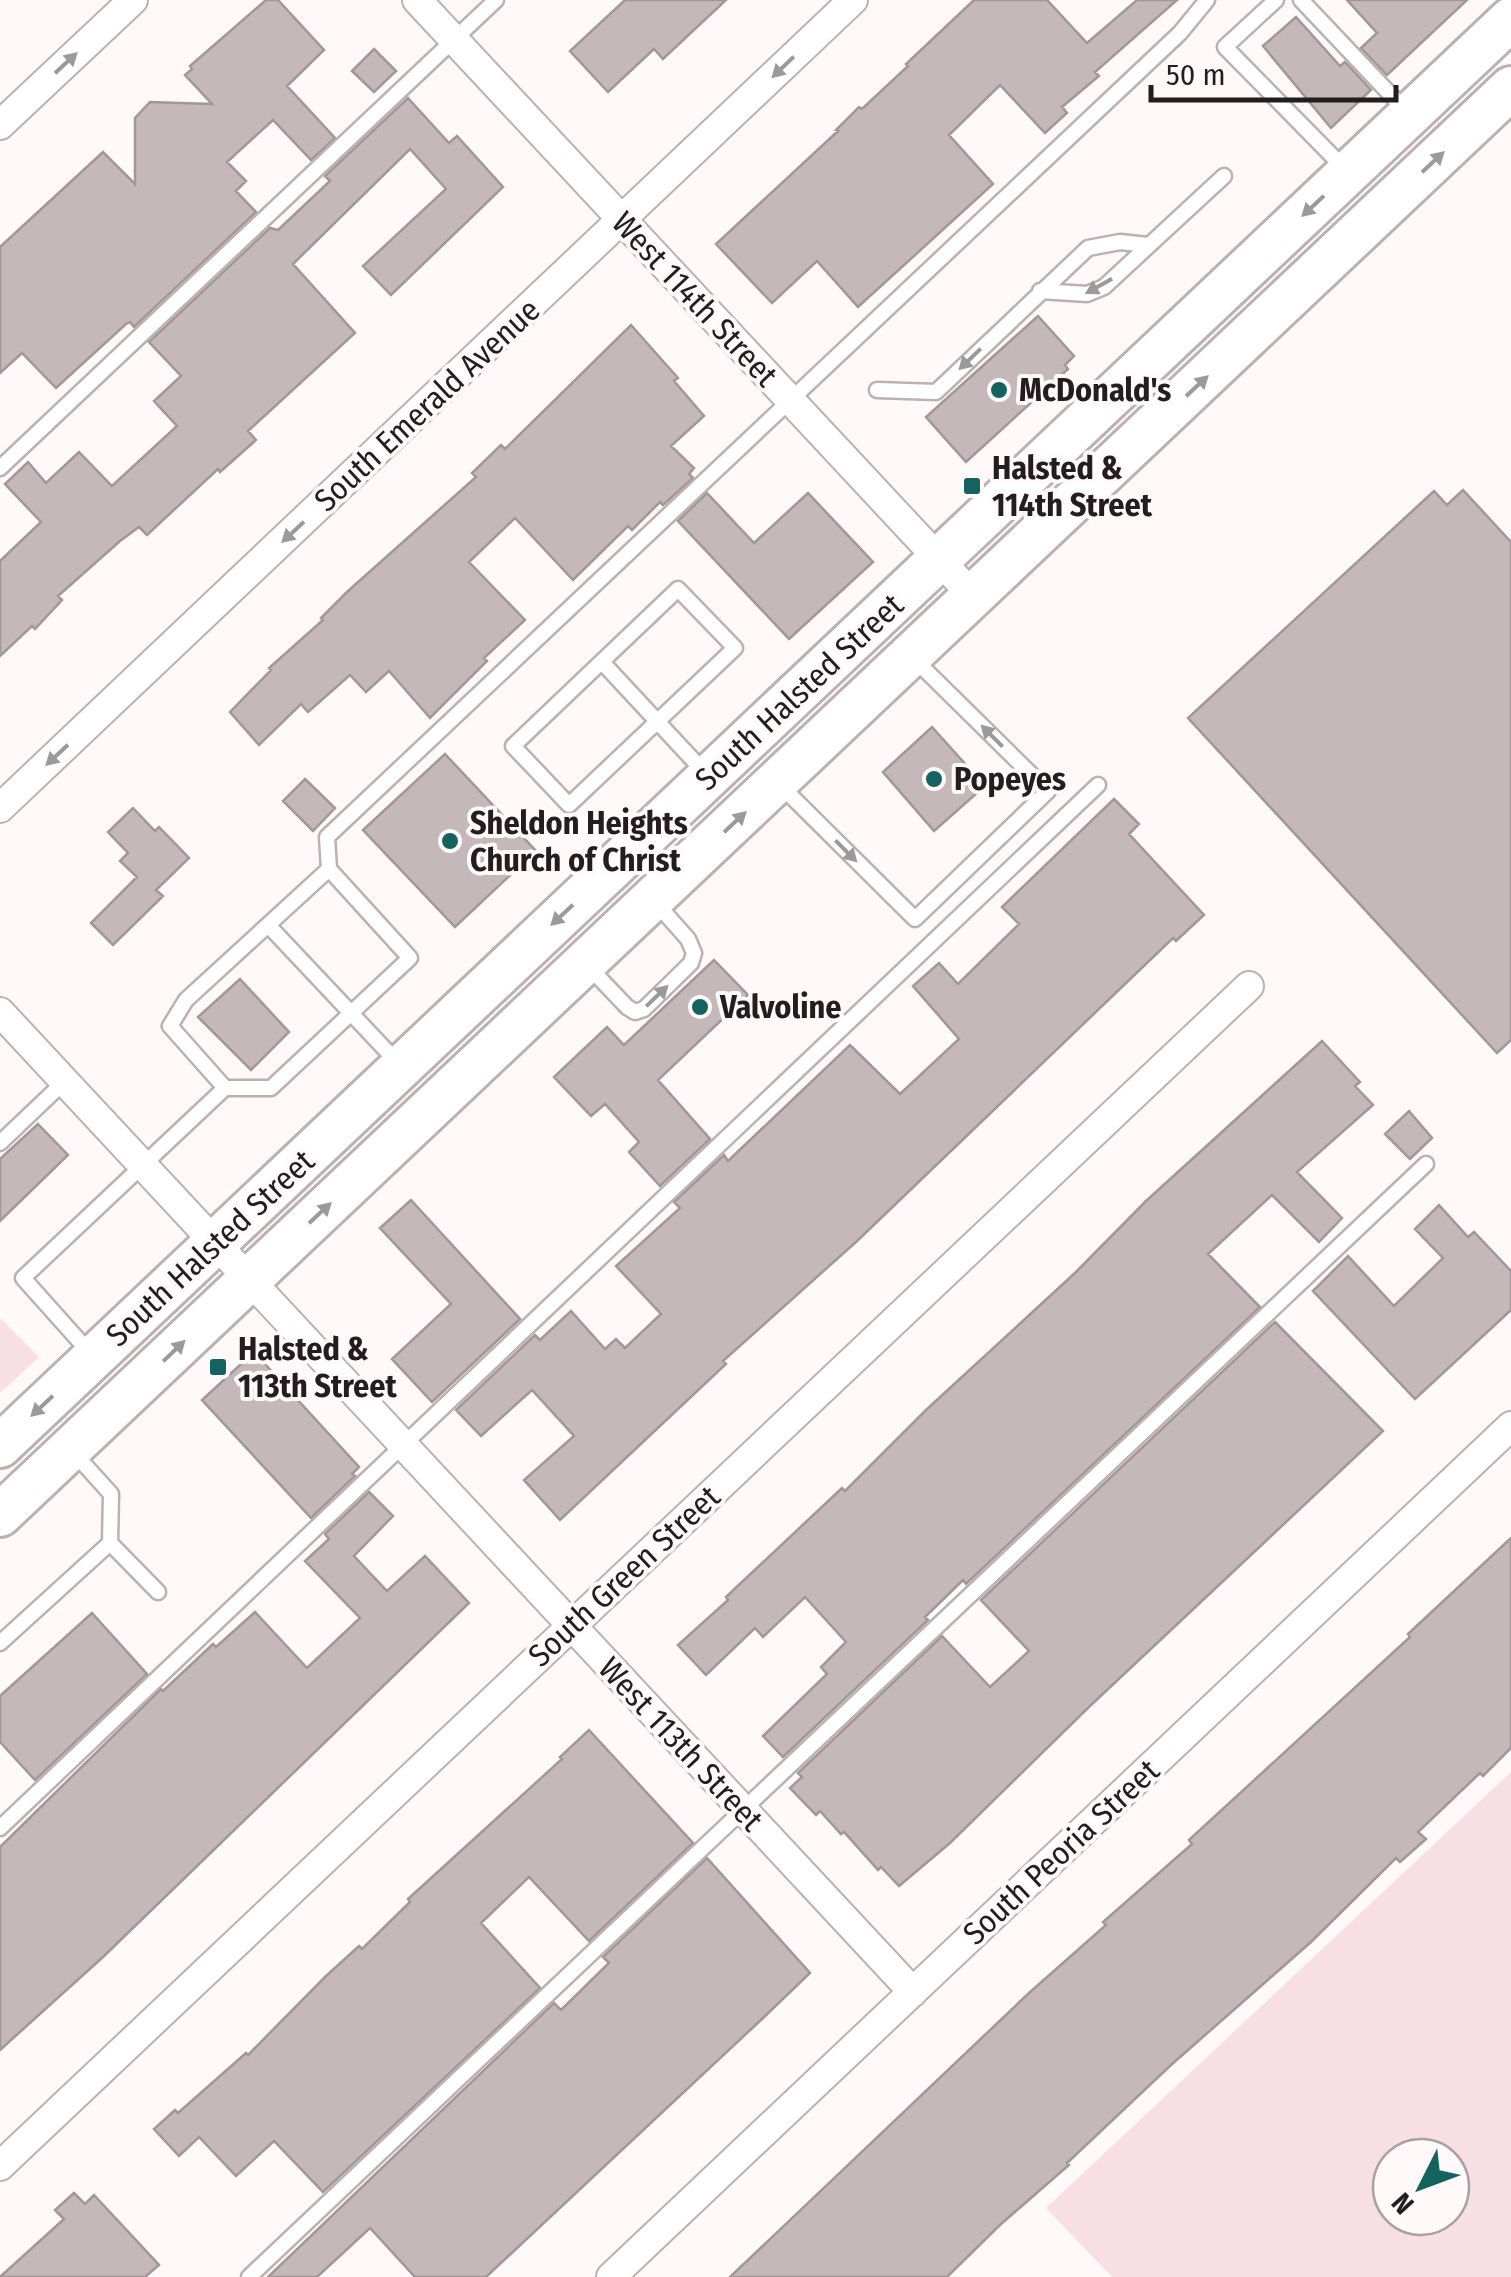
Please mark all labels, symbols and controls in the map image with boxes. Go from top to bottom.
scale bar [1151,40,1396,102]
one-way arrow [54,52,78,75]
one-way arrow [771,55,795,78]
text: 50 m [1166,57,1226,93]
one-way arrow [1421,151,1445,174]
one-way arrow [1301,194,1325,217]
street label: West 114th Street [605,204,786,394]
one-way arrow [1085,276,1113,294]
street label: South Emerald Avenue [307,291,547,519]
one-way arrow [958,347,982,370]
place label: McDonald's [1019,371,1171,409]
one-way arrow [1185,375,1209,398]
marker: McDonald's [988,379,1010,401]
place label: Halsted & 114th Street [992,449,1153,524]
marker: Halsted & 114th Street [961,475,983,497]
one-way arrow [281,520,305,543]
street label: South Halsted Street [687,586,911,798]
one-way arrow [980,724,1004,748]
one-way arrow [45,743,69,766]
place label: Popeyes [954,760,1066,798]
marker: Popeyes [923,768,945,790]
place label: Sheldon Heights Church of Christ [470,804,688,879]
one-way arrow [722,811,746,834]
marker: Sheldon Heights Church of Christ [439,830,461,852]
one-way arrow [834,838,858,862]
one-way arrow [551,903,575,926]
one-way arrow [644,985,668,1009]
place label: Valvoline [719,988,841,1026]
marker: Valvoline [689,996,711,1018]
street label: South Halsted Street [98,1142,322,1354]
one-way arrow [308,1202,332,1225]
place label: Halsted & 113th Street [238,1330,397,1405]
one-way arrow [162,1340,186,1363]
marker: Halsted & 113th Street [207,1356,229,1378]
one-way arrow [31,1394,55,1417]
street label: South Green Street [521,1477,728,1674]
street label: West 113th Street [591,1649,772,1839]
street label: South Peoria Street [955,1751,1167,1952]
north arrow [1371,2137,1471,2237]
text: N [1385,2186,1421,2221]

